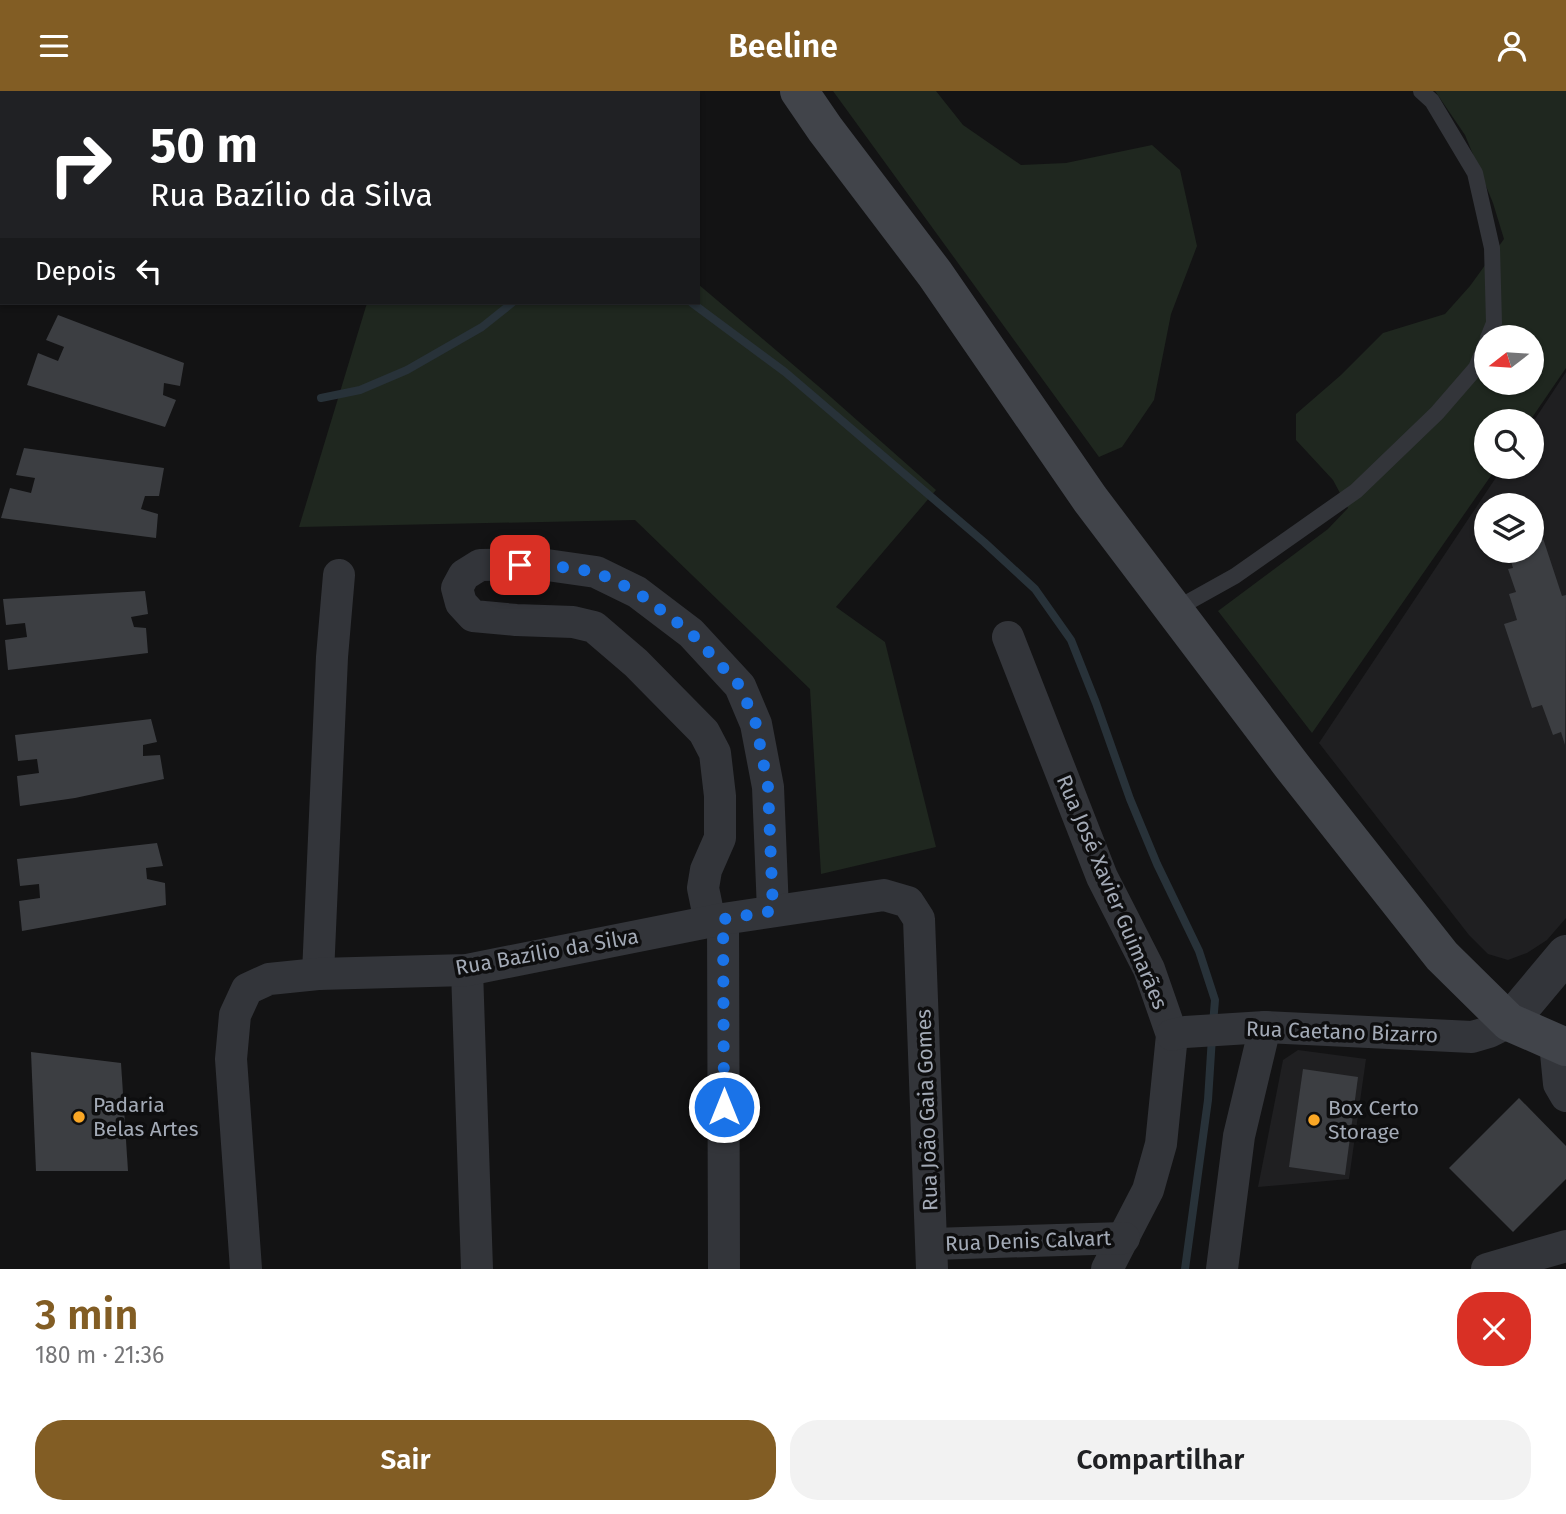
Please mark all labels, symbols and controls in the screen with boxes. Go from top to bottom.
icon: menu [35,27,73,65]
text: Beeline [728,27,838,65]
icon: person [1493,27,1531,65]
text: 50 m [150,116,258,175]
icon: right [35,119,126,210]
text: Rua Bazílio da Silva [150,176,433,214]
icon: left [130,252,168,290]
text: Depois [35,256,116,287]
north arrow [1474,325,1544,395]
map controls [1474,325,1544,563]
button: search [1474,409,1544,479]
button: layers [1474,493,1544,563]
pin [490,535,550,595]
icon: arrive [501,546,539,584]
street label: Rua José Xavier Guimarães [1051,771,1173,1013]
street label: Rua Bazílio da Silva [453,923,641,981]
street label: Rua João Gaia Gomes [910,1008,944,1211]
street label: Rua Caetano Bizarro [1246,1016,1438,1048]
position arrow [687,1070,761,1144]
place label: Padaria Belas Artes [93,1092,199,1142]
place label: Box Certo Storage [1328,1095,1419,1145]
marker: Padaria Belas Artes [71,1109,87,1125]
marker: Box Certo Storage [1306,1112,1322,1128]
street label: Rua Denis Calvart [944,1225,1112,1257]
text: 3 min [35,1290,139,1340]
button: close [1457,1292,1531,1366]
text: 180 m · 21:36 [35,1341,164,1369]
button: Sair [35,1420,776,1500]
button: Compartilhar [790,1420,1531,1500]

